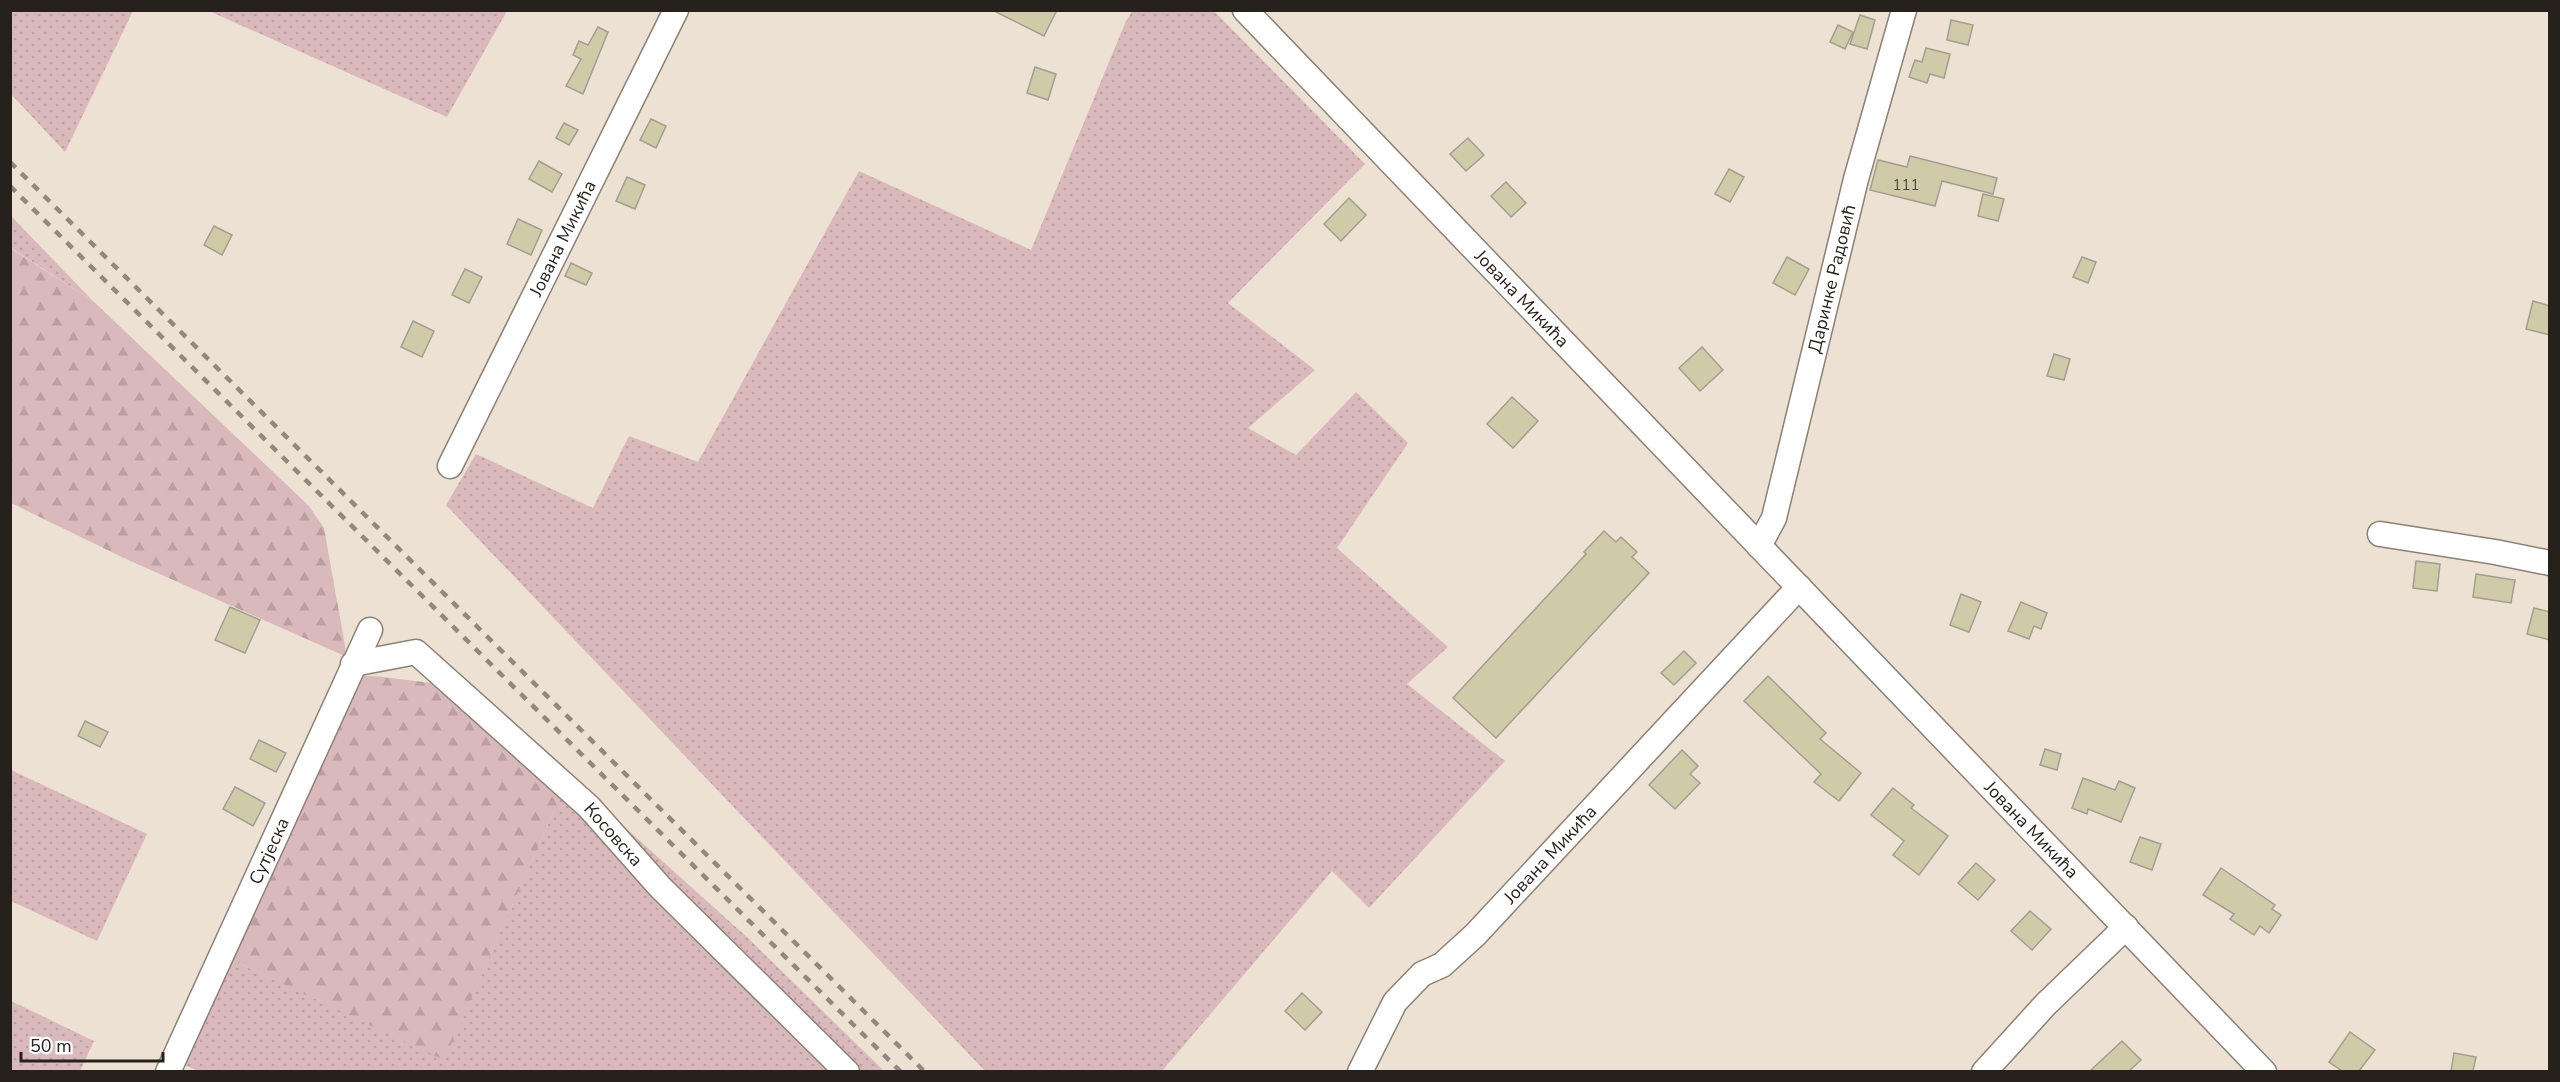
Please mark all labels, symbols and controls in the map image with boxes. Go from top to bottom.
house number: 111 [1892,175,1920,195]
street label: Јована Микића [524,176,602,301]
street label: Даринке Радовић [1802,202,1861,355]
street label: Јована Микића [1469,244,1574,353]
street label: Јована Микића [1978,775,2084,884]
street label: Косовска [578,797,648,871]
street label: Јована Микића [1498,800,1602,909]
street label: Сутјеска [243,814,295,888]
scale bar [21,1025,164,1063]
text: 50 m [30,1034,72,1058]

